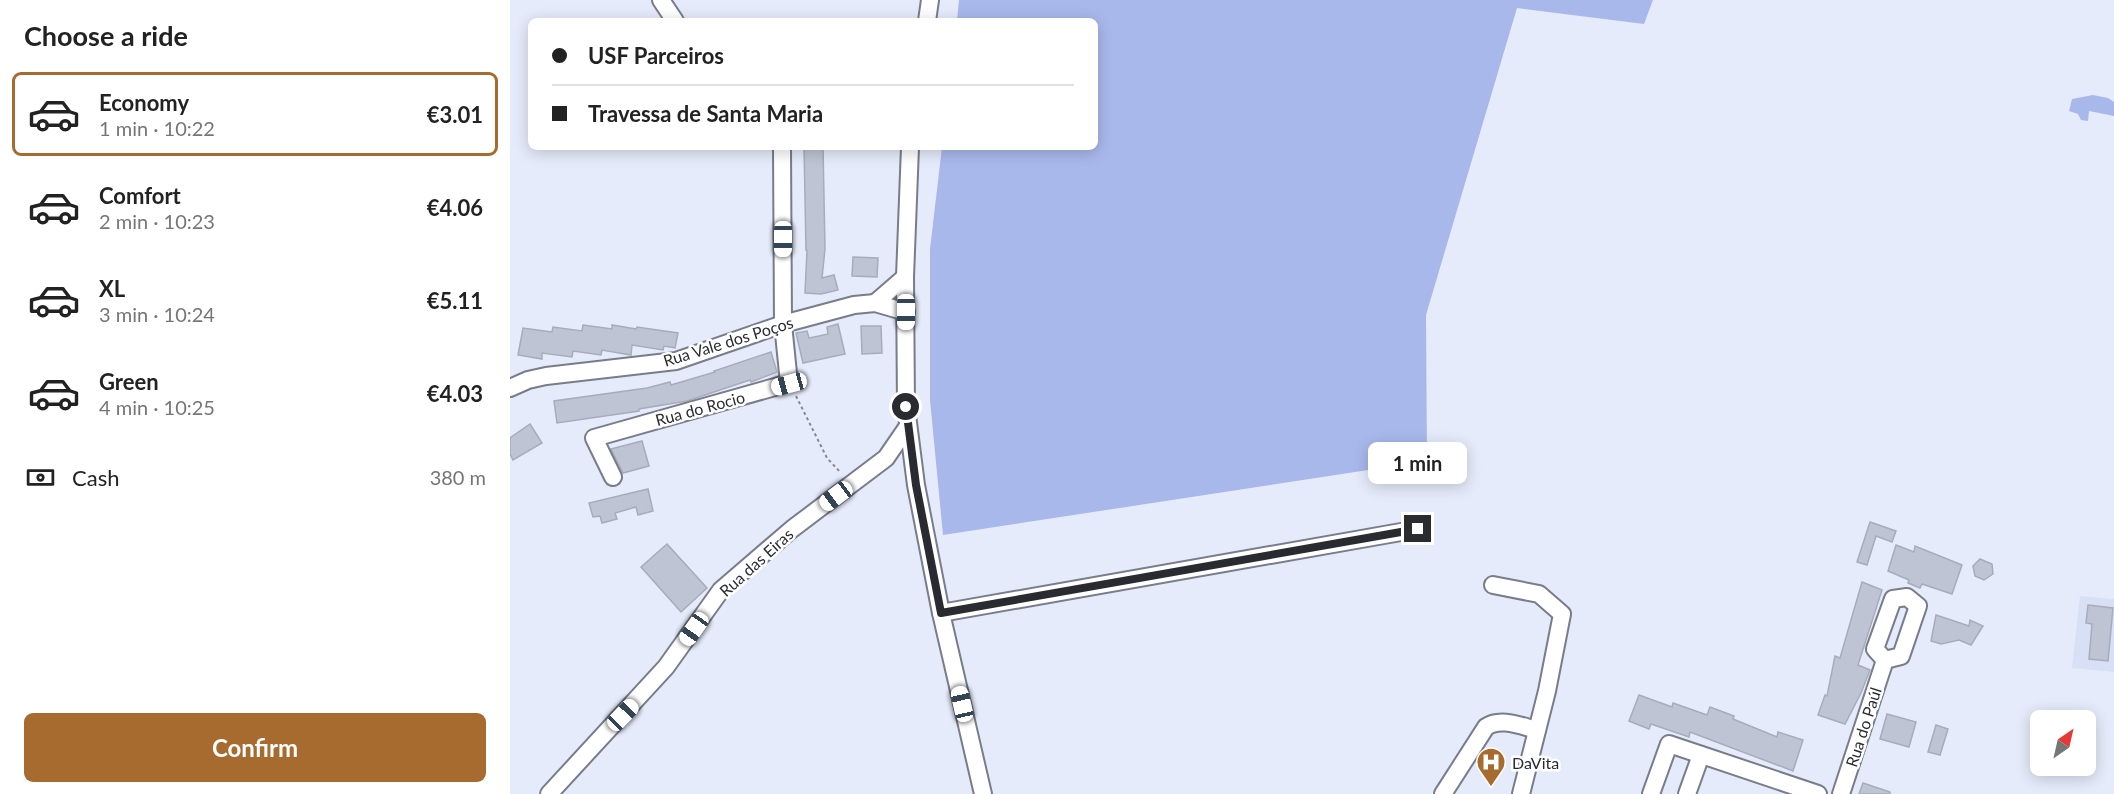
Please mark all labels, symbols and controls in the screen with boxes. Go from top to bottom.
text: Choose a ride [24,19,188,52]
text: USF Parceiros [588,42,724,69]
icon: car [27,87,81,141]
text: Economy [99,89,189,116]
text: Travessa de Santa Maria [588,100,823,127]
text: €3.01 [427,101,483,128]
text: 1 min · 10:22 [99,116,215,140]
icon: car [27,180,81,234]
text: Comfort [99,182,181,209]
text: €4.06 [427,194,483,221]
text: 2 min · 10:23 [99,209,215,233]
car [774,221,792,257]
icon: car [27,273,81,327]
text: XL [99,275,125,302]
text: €5.11 [427,287,483,314]
car [897,294,915,330]
text: 3 min · 10:24 [99,302,215,326]
street label: Rua Vale dos Poços [661,312,795,370]
icon: car [27,366,81,420]
text: Green [99,368,159,395]
car [769,371,809,397]
text: €4.03 [427,380,483,407]
street label: Rua do Rocio [653,387,747,429]
route start [892,393,919,420]
text: 4 min · 10:25 [99,395,215,419]
callout: 1 min [1368,442,1468,484]
text: 1 min [1393,451,1442,475]
icon: cash [24,461,57,494]
text: Cash [72,464,119,491]
text: 380 m [430,465,486,489]
car [816,478,856,514]
route end [1404,515,1431,542]
street label: Rua das Eiras [715,524,797,600]
car [676,609,712,649]
car [949,684,975,724]
street label: Rua do Paúl [1841,685,1885,769]
car [604,696,642,734]
north arrow [2030,710,2096,776]
map controls [2030,710,2096,776]
button: Confirm [24,713,486,782]
hospital icon: DaVita [1475,746,1507,788]
place label: DaVita [1512,753,1559,772]

